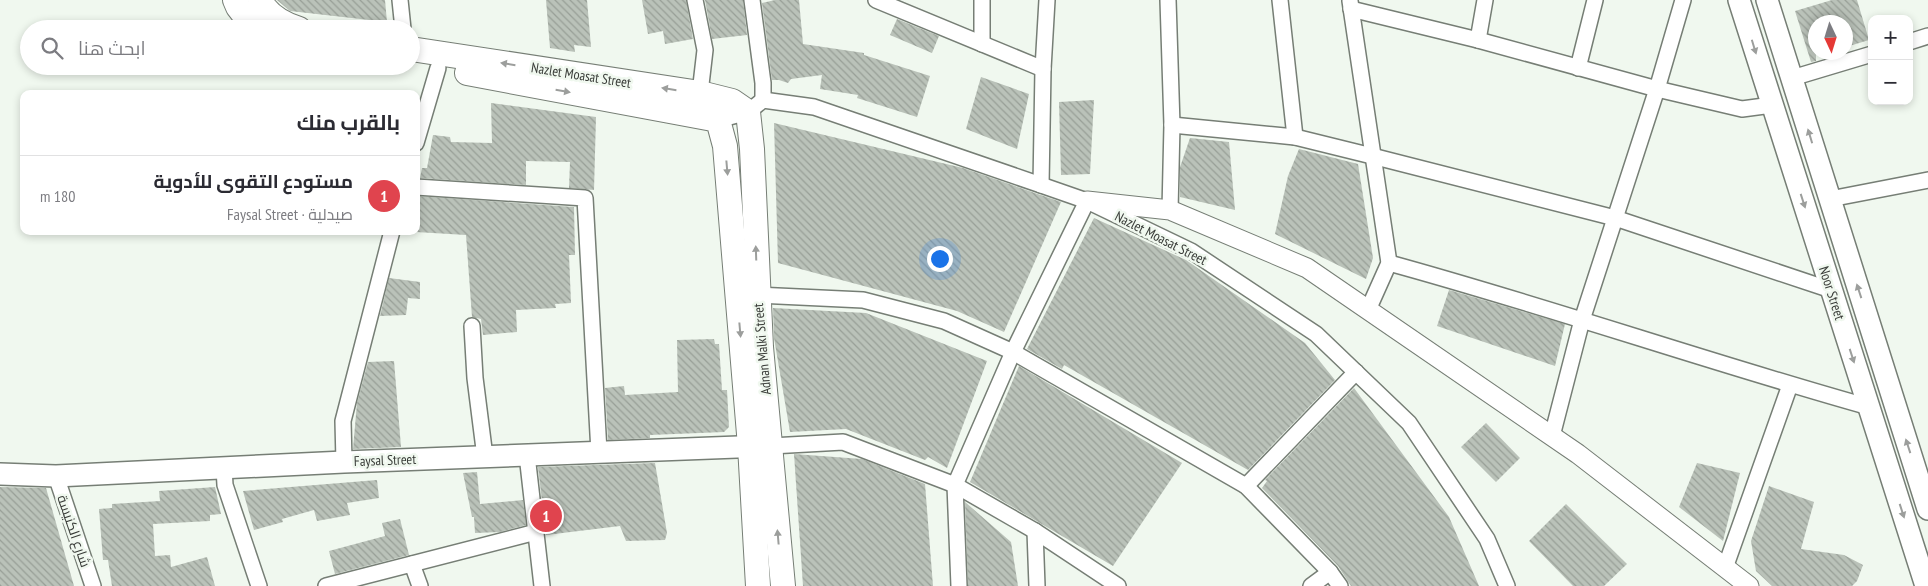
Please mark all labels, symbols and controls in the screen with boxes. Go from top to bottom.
north arrow [1808,15,1853,60]
map controls [1868,15,1913,105]
button: + [1868,15,1913,60]
search box [20,20,420,75]
icon: search [38,34,66,62]
text: ابحث هنا [78,36,146,60]
one-way arrow [1750,39,1758,54]
street label: Nazlet Moasat Street [530,58,632,92]
one-way arrow [500,59,516,67]
button: − [1868,60,1913,105]
one-way arrow [661,84,677,92]
one-way arrow [555,87,571,95]
text: بالقرب منك [297,109,400,136]
one-way arrow [1806,129,1813,144]
one-way arrow [723,160,731,176]
text: مستودع التقوى للأدوية [153,169,353,193]
text: 180 m [40,186,75,206]
text: 1 [380,186,388,206]
one-way arrow [1799,194,1807,209]
text: صيدلية · Faysal Street [227,204,353,224]
street label: Nazlet Moasat Street [1112,207,1210,269]
one-way arrow [752,245,760,261]
your location [927,246,953,272]
street label: Noor Street [1815,264,1849,322]
one-way arrow [1855,284,1862,299]
street label: Adnan Malki Street [749,302,775,395]
one-way arrow [737,322,745,338]
one-way arrow [1849,349,1857,364]
one-way arrow [1904,439,1911,454]
street label: Faysal Street [354,450,417,470]
street label: شارع الكنيسة [53,492,95,570]
pin: 1 [530,497,562,535]
one-way arrow [1898,504,1906,519]
one-way arrow [774,529,782,545]

